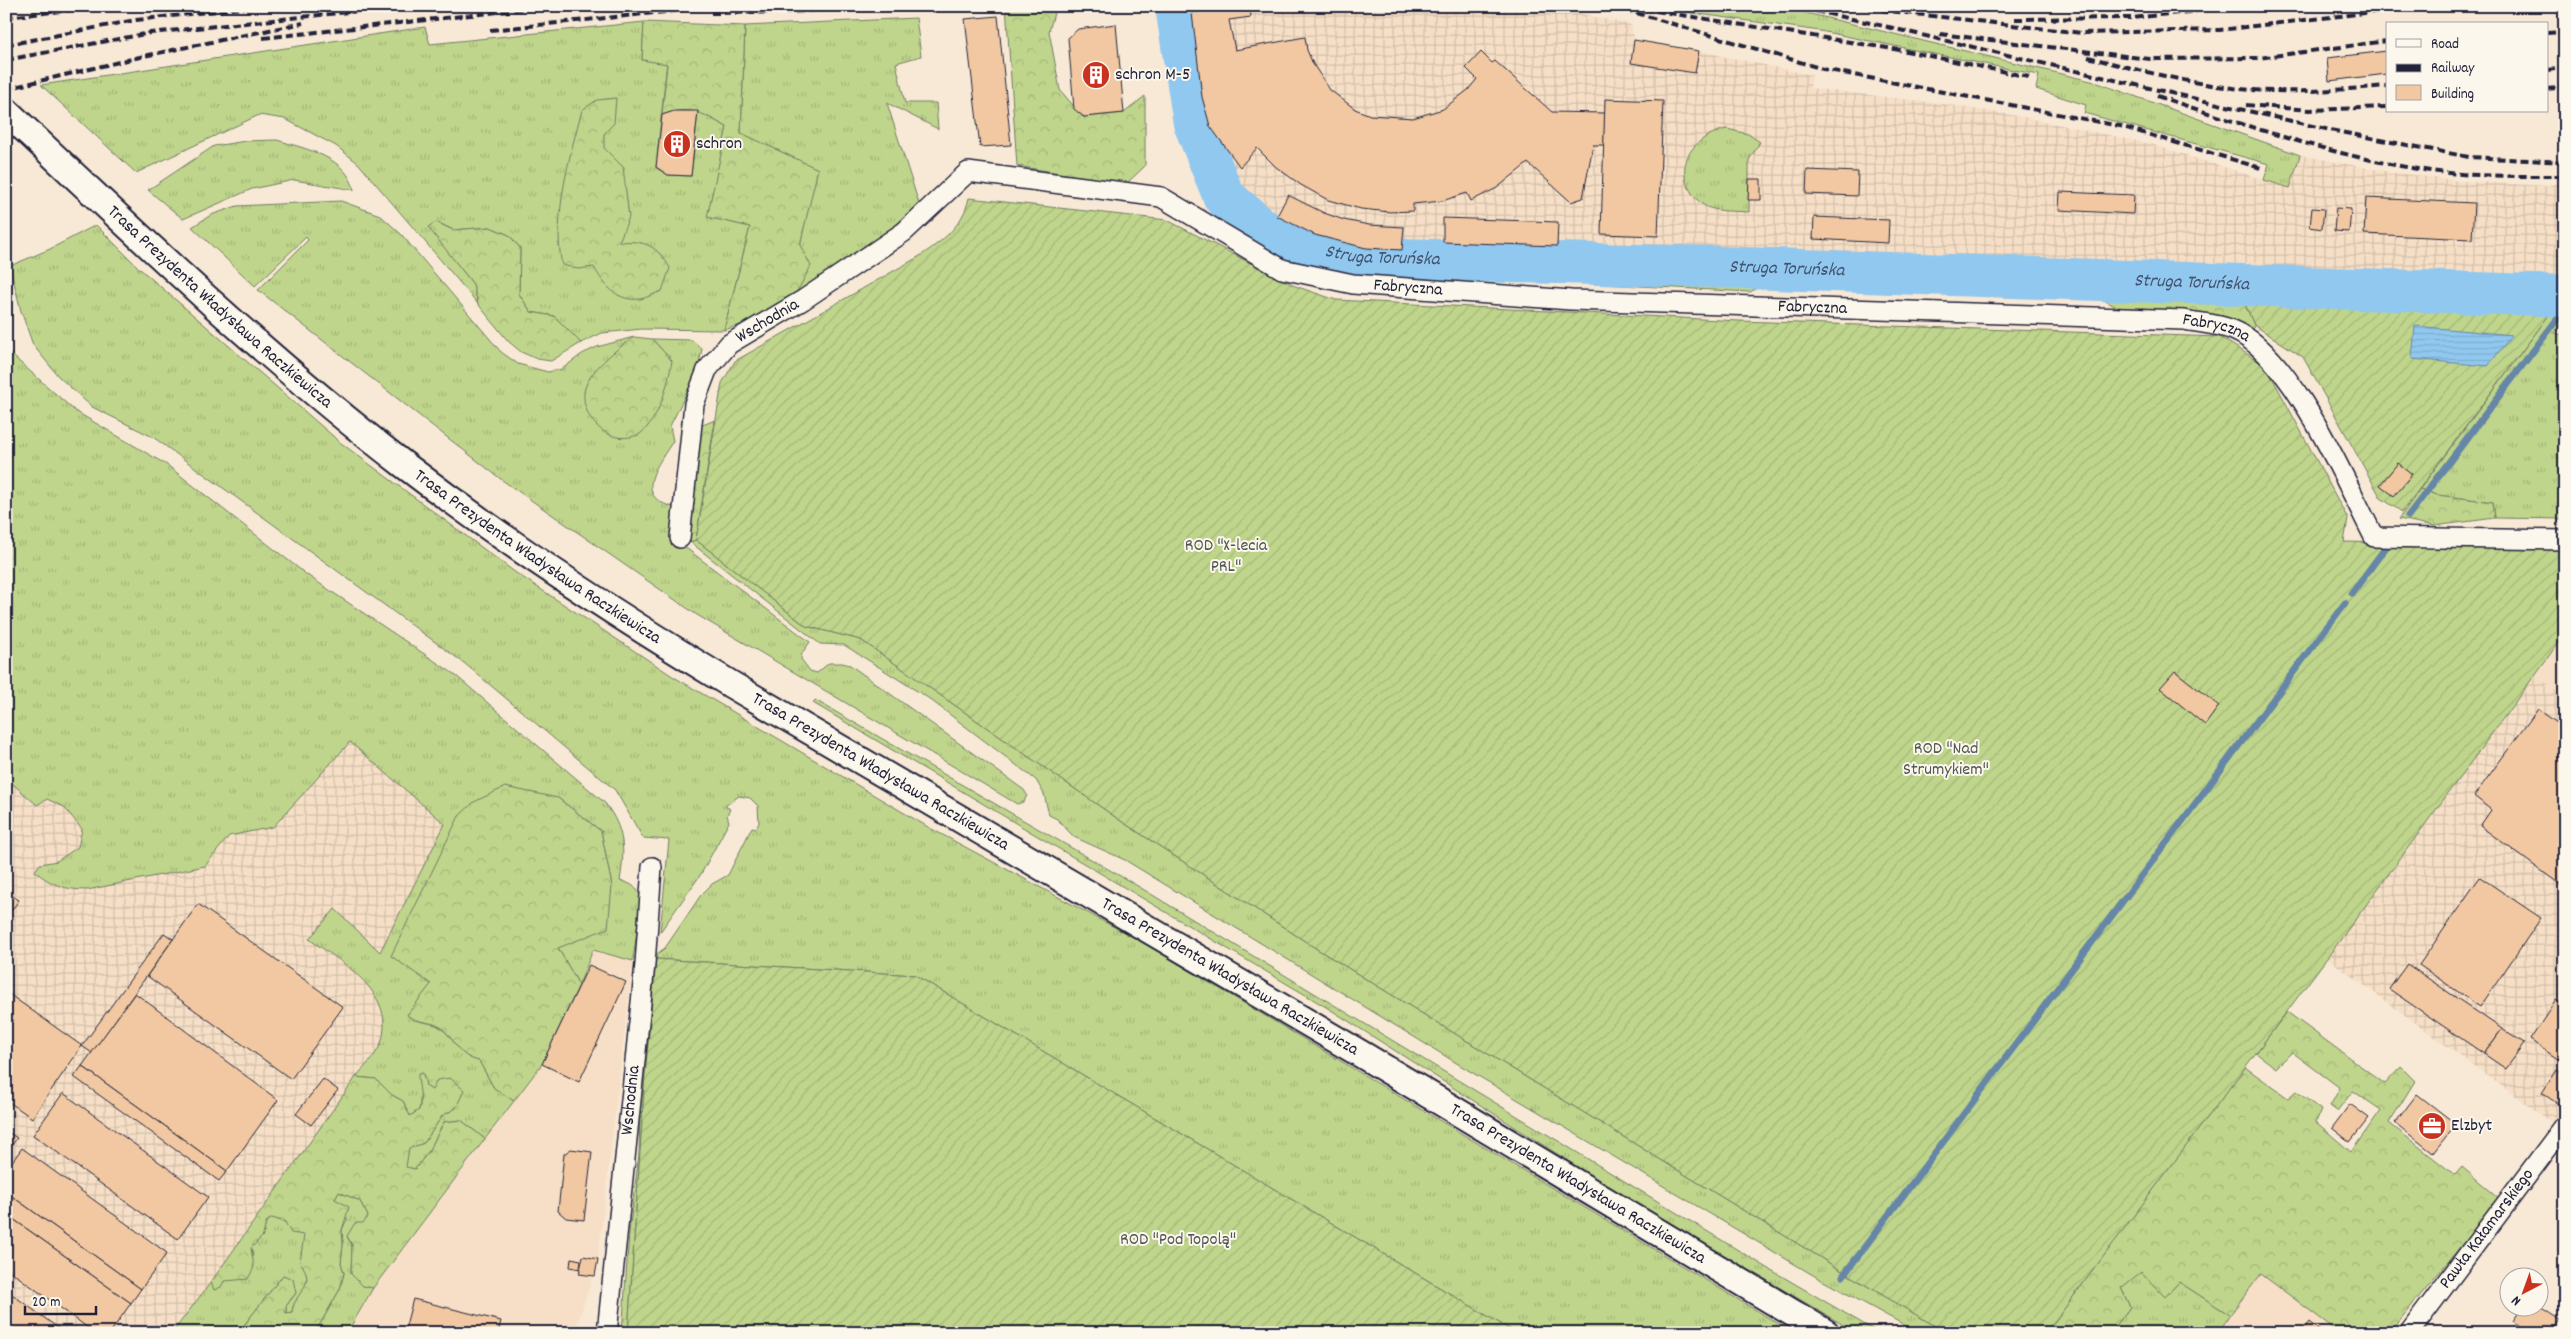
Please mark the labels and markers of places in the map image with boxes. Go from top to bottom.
building icon: schron M-5 [1081,60,1111,90]
place label: schron M-5 [1115,63,1190,88]
building icon: schron [662,129,692,159]
place label: schron [696,132,742,157]
office icon: Elzbyt [2417,1111,2447,1141]
place label: Elzbyt [2451,1114,2492,1139]

